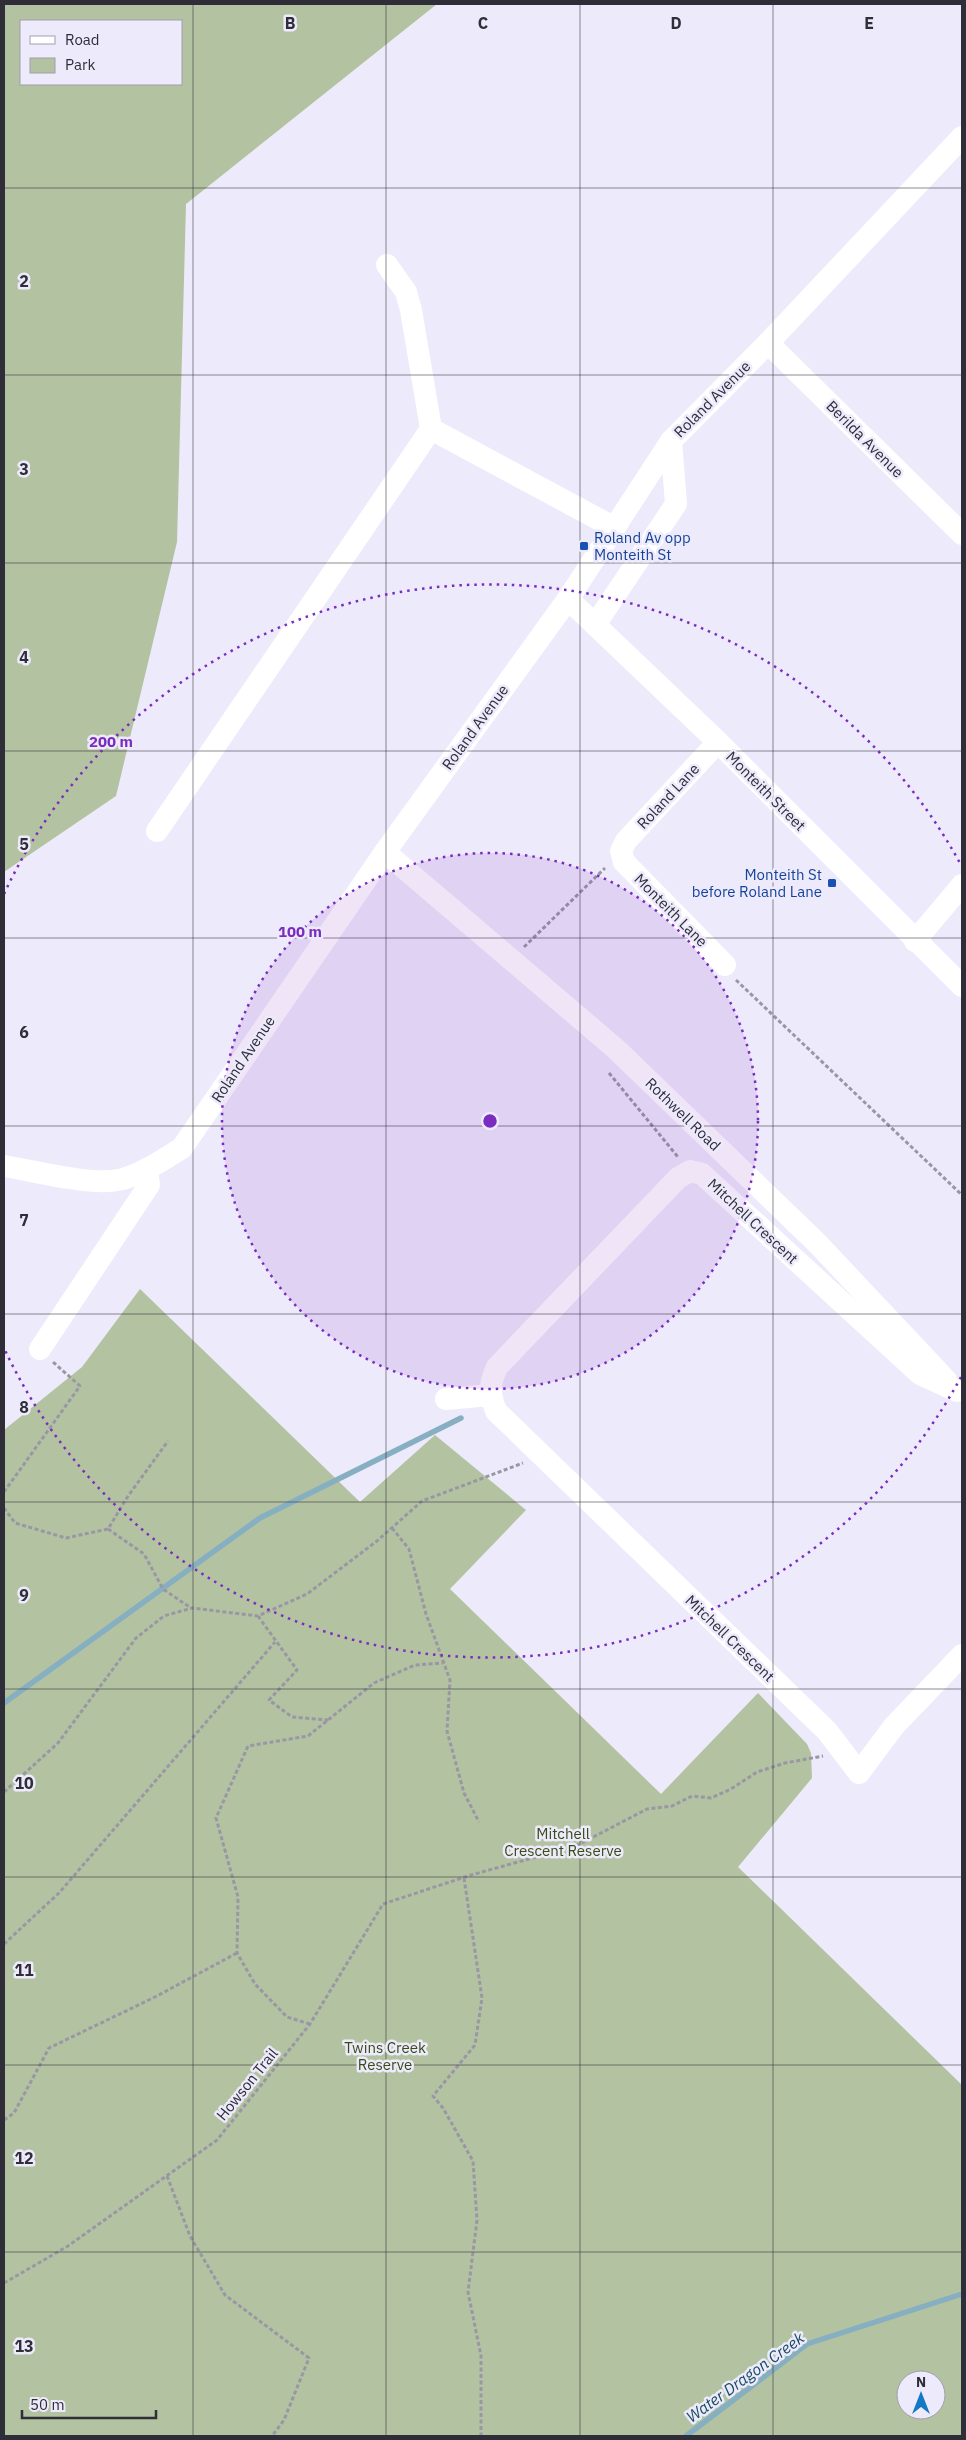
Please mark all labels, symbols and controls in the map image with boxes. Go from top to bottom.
text: B [285,13,296,33]
text: C [478,13,488,33]
text: D [670,13,682,33]
text: E [864,13,874,33]
legend [20,20,182,85]
text: Road [65,30,100,49]
text: Park [65,55,95,74]
text: 2 [19,271,29,291]
street label: Roland Avenue [670,357,754,441]
street label: Berilda Avenue [822,396,908,482]
text: 3 [19,459,29,479]
place label: Roland Av opp Monteith St [594,528,691,564]
marker: Roland Av opp Monteith St [578,540,590,552]
text: 4 [19,647,29,667]
street label: Roland Avenue [438,681,512,773]
text: 200 m [89,732,133,751]
street label: Monteith Street [722,747,810,835]
street label: Roland Lane [633,759,703,833]
text: 5 [19,834,29,854]
place label: Monteith St before Roland Lane [692,865,822,901]
street label: Monteith Lane [630,869,712,951]
marker: Monteith St before Roland Lane [826,877,838,889]
text: 100 m [278,922,322,941]
street label: Roland Avenue [207,1012,279,1106]
text: 6 [19,1022,29,1042]
street label: Rothwell Road [641,1073,725,1155]
centre of rings [481,1112,499,1130]
street label: Mitchell Crescent [704,1174,802,1268]
text: 7 [19,1210,29,1230]
text: 8 [19,1397,29,1417]
text: 9 [19,1585,29,1605]
street label: Mitchell Crescent [681,1591,779,1685]
text: 10 [14,1773,34,1793]
park label: Mitchell Crescent Reserve [504,1824,622,1860]
text: 11 [14,1960,34,1980]
park label: Twins Creek Reserve [344,2038,426,2074]
street label: Howson Trail [212,2044,282,2124]
text: 12 [14,2148,34,2168]
water label: Water Dragon Creek [682,2327,808,2427]
text: 13 [14,2336,34,2356]
north arrow [896,2370,946,2420]
text: N [916,2373,926,2391]
scale bar [22,2388,156,2420]
text: 50 m [30,2395,65,2414]

